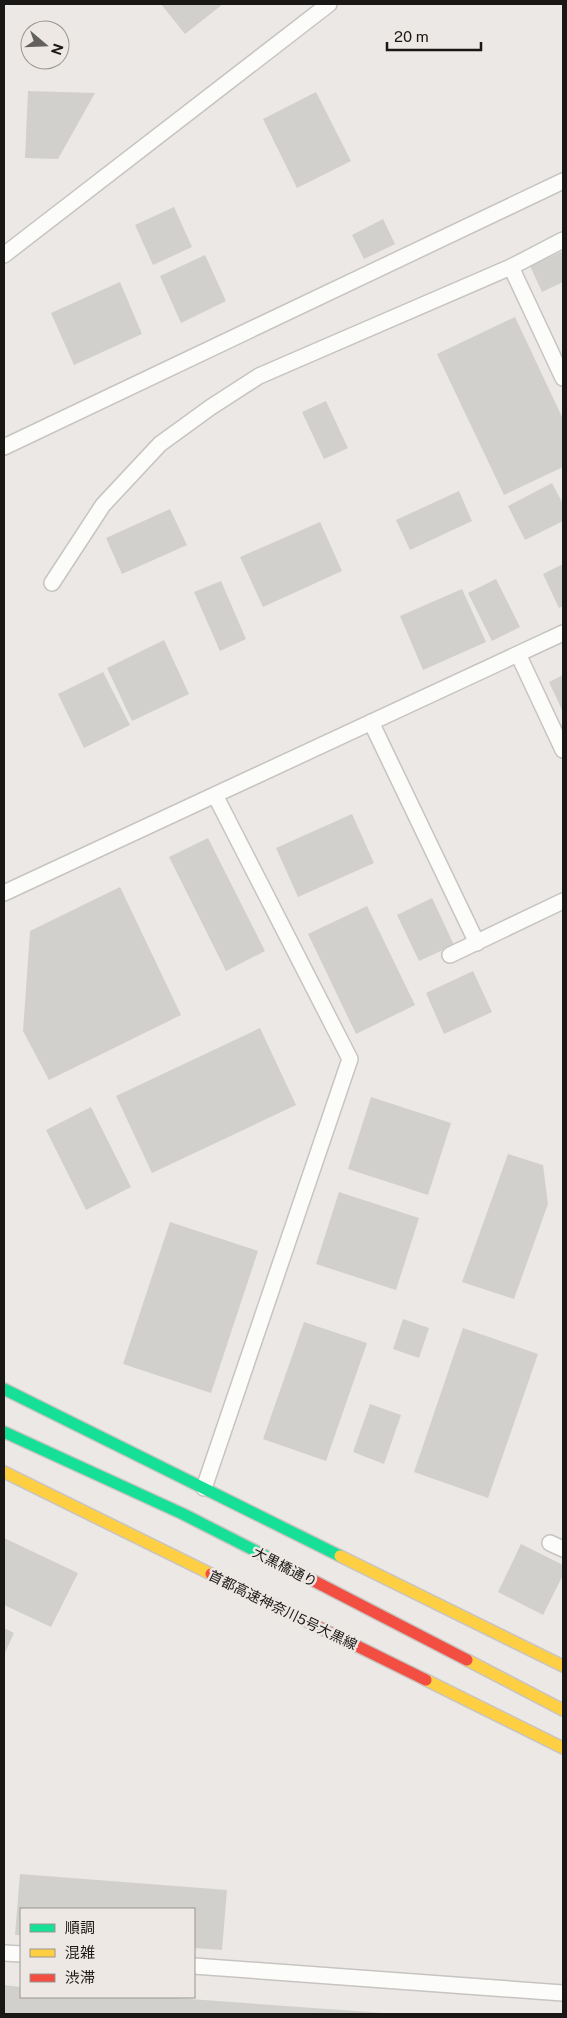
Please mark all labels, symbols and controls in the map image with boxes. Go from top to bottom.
north arrow [20,20,70,70]
scale bar [387,20,481,52]
text: 20 m [394,28,429,45]
text: N [48,41,67,57]
street label: 大黒橋通り [250,1544,320,1590]
street label: 首都高速神奈川5号大黒線 [206,1567,360,1653]
legend [20,1908,195,1998]
text: 順調 [65,1919,95,1936]
text: 混雑 [65,1944,95,1961]
text: 渋滞 [65,1969,95,1986]

